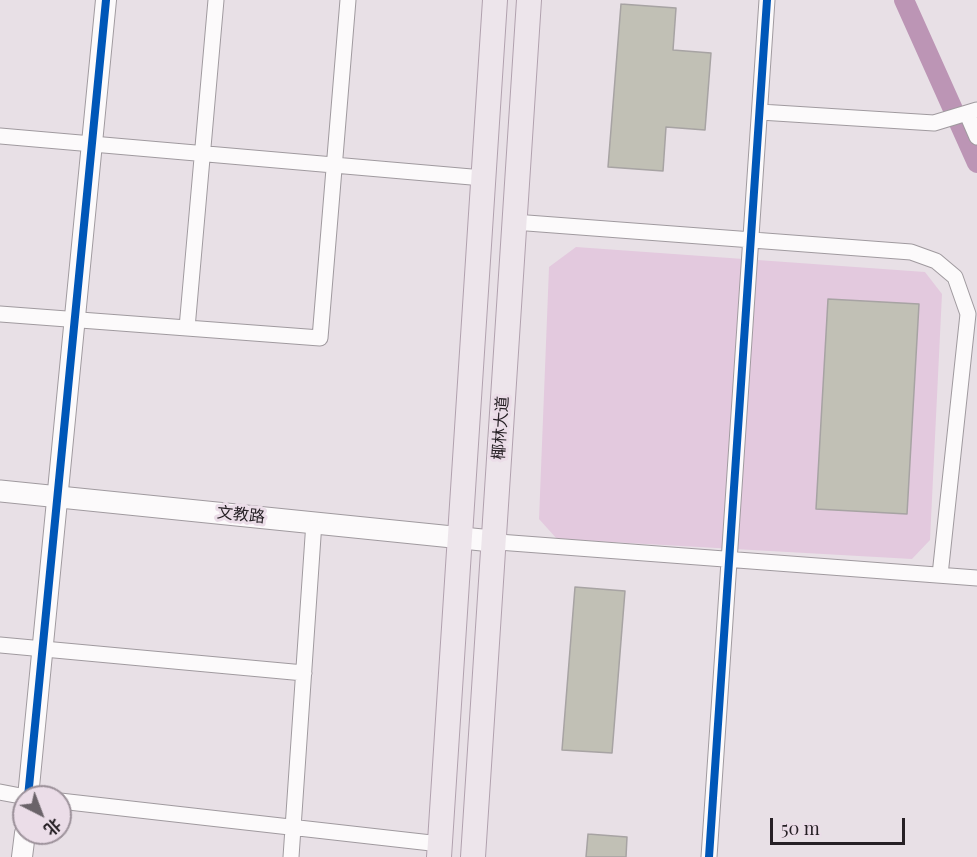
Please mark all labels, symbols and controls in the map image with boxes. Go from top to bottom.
street label: 椰林大道 [489,395,513,461]
street label: 文教路 [216,503,266,527]
north arrow [12,785,72,845]
scale bar [773,806,908,844]
text: 北 [40,814,66,840]
text: 50 m [781,816,820,840]

